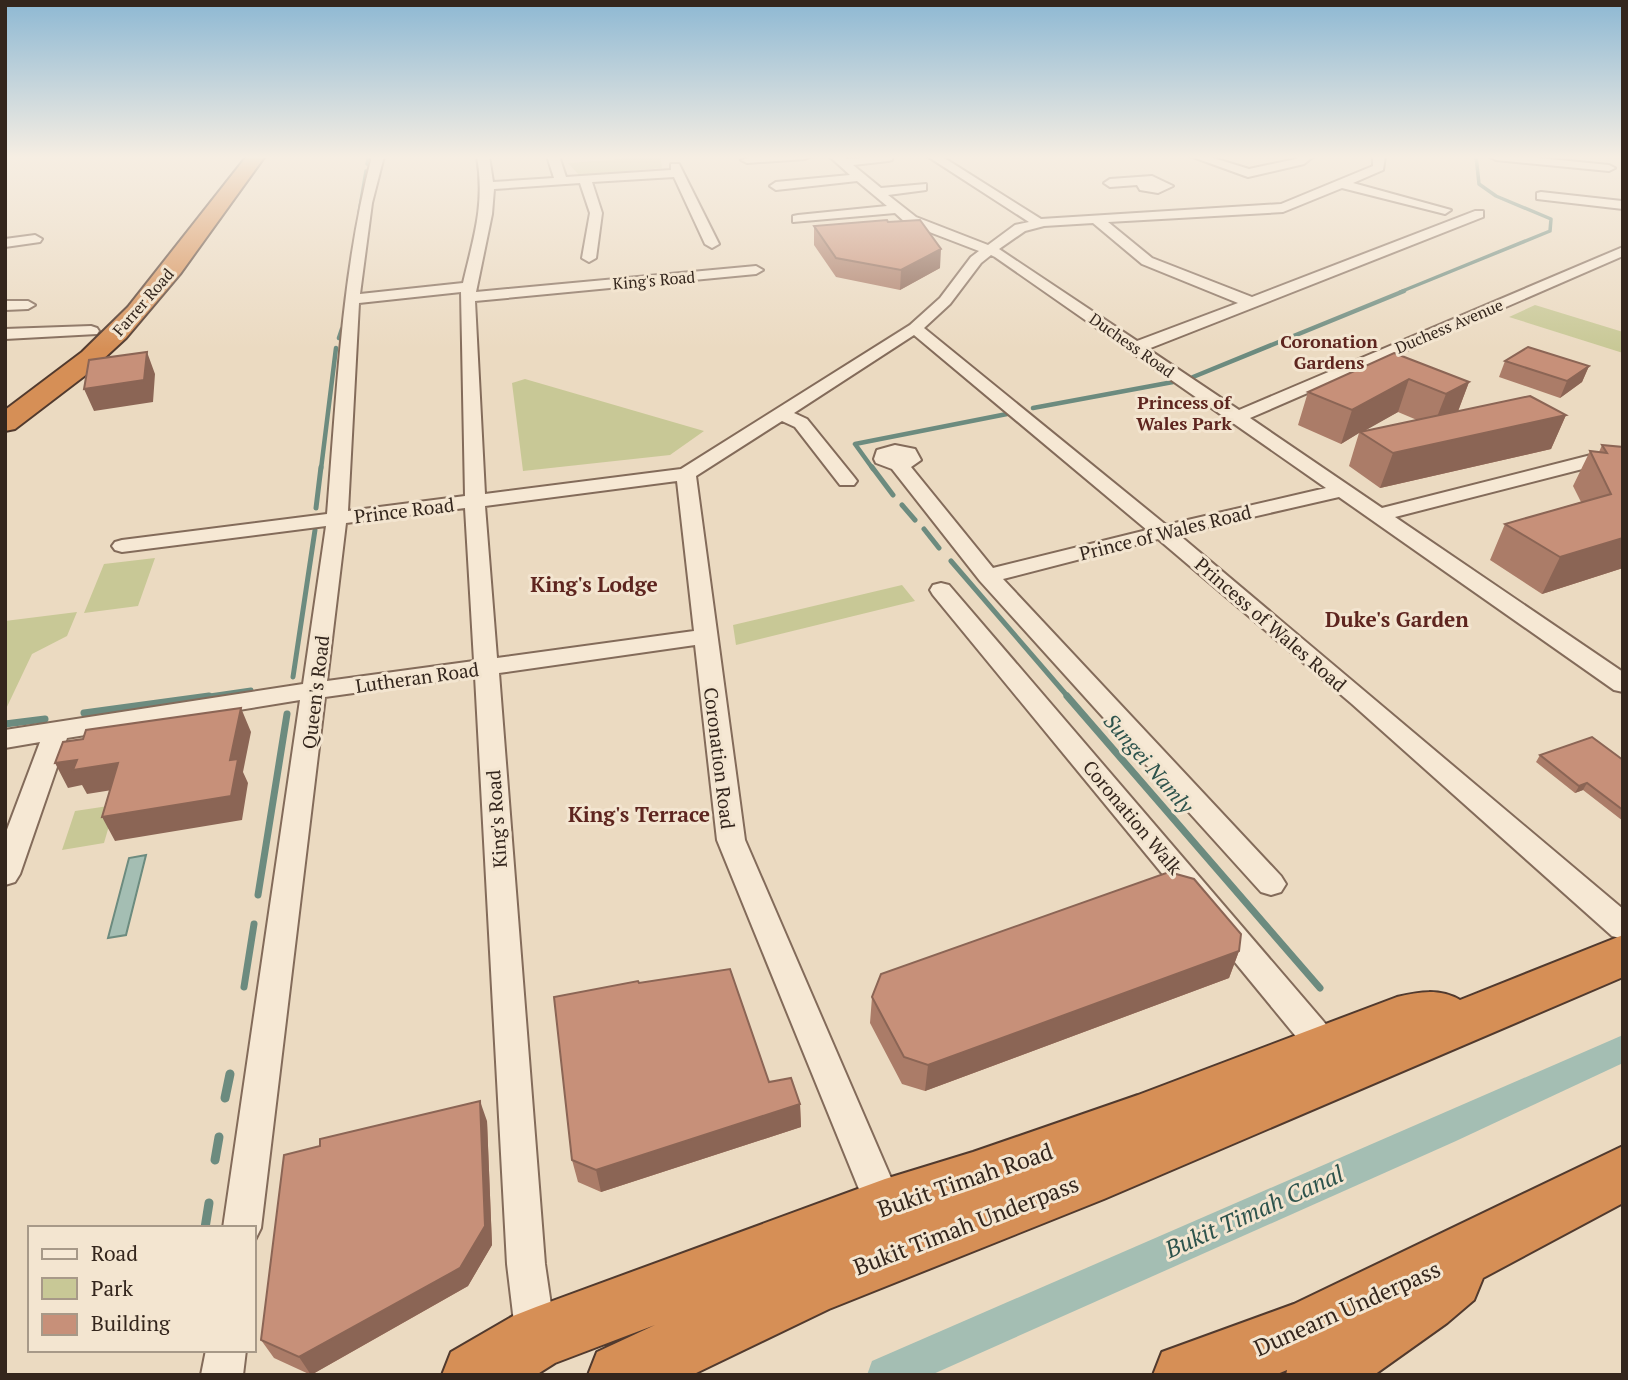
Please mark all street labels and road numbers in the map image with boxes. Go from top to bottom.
street label: Farrer Road [108,263,179,340]
street label: King's Road [612,265,696,295]
street label: Duchess Avenue [1392,293,1506,359]
street label: Duchess Road [1085,308,1179,382]
street label: Prince Road [353,491,456,529]
street label: Prince of Wales Road [1076,498,1254,565]
street label: Princess of Wales Road [1190,551,1352,697]
street label: Queen's Road [296,633,334,750]
street label: Lutheran Road [354,656,481,698]
street label: Coronation Road [699,686,741,831]
street label: Coronation Walk [1078,755,1188,879]
street label: King's Road [480,769,512,869]
street label: Bukit Timah Road [873,1135,1057,1224]
street label: Bukit Timah Underpass [849,1168,1083,1282]
street label: Dunearn Underpass [1249,1253,1445,1363]

